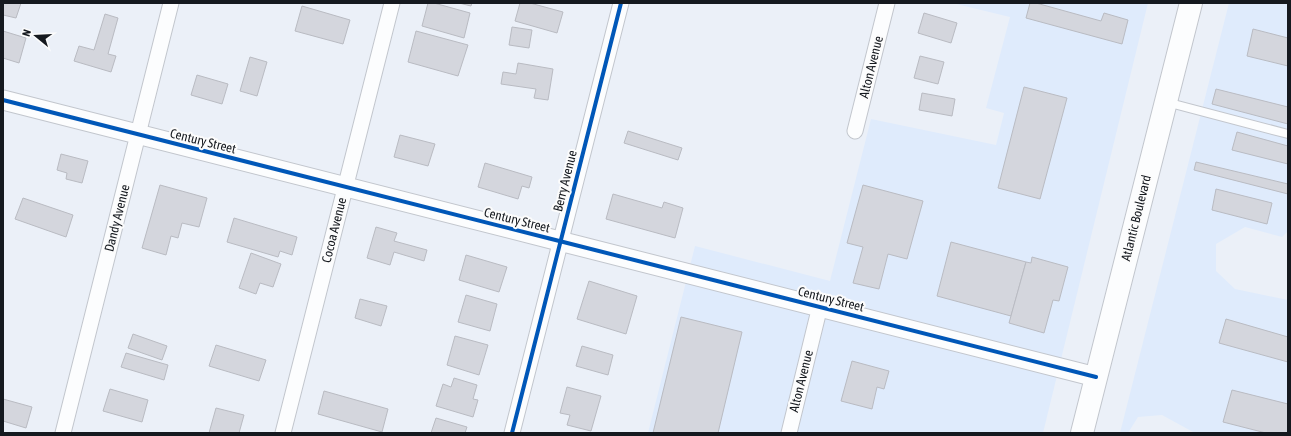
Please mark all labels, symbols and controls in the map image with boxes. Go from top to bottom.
north arrow [16,16,56,56]
text: N [20,28,33,38]
street label: Alton Avenue [856,34,886,100]
street label: Century Street [168,126,238,157]
street label: Berry Avenue [550,149,580,213]
street label: Atlantic Boulevard [1118,173,1154,263]
street label: Dandy Avenue [101,183,133,253]
street label: Cocoa Avenue [319,196,349,264]
street label: Century Street [482,205,552,236]
street label: Century Street [796,284,866,315]
street label: Alton Avenue [786,348,816,414]

